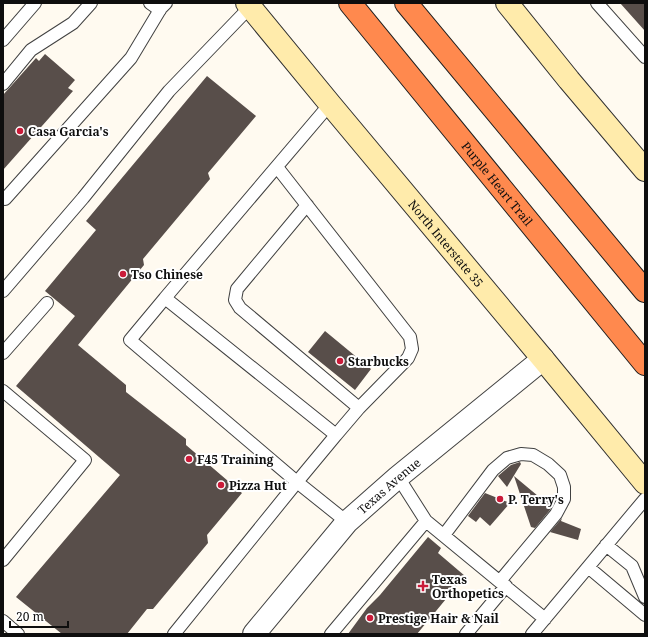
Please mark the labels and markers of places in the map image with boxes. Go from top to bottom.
place label: Casa Garcia's [28,123,109,140]
marker: Casa Garcia's [15,126,25,136]
place label: Tso Chinese [131,266,203,283]
marker: Tso Chinese [118,269,128,279]
place label: Starbucks [348,353,409,370]
marker: Starbucks [335,356,345,366]
place label: F45 Training [197,451,274,468]
marker: F45 Training [184,454,194,464]
place label: Pizza Hut [229,477,287,494]
marker: Pizza Hut [216,480,226,490]
place label: P. Terry's [508,491,564,508]
marker: P. Terry's [495,494,505,504]
place label: Texas Orthopetics [432,571,504,602]
marker: Texas Orthopetics [417,580,429,592]
place label: Prestige Hair & Nail [378,610,500,627]
marker: Prestige Hair & Nail [365,613,375,623]

